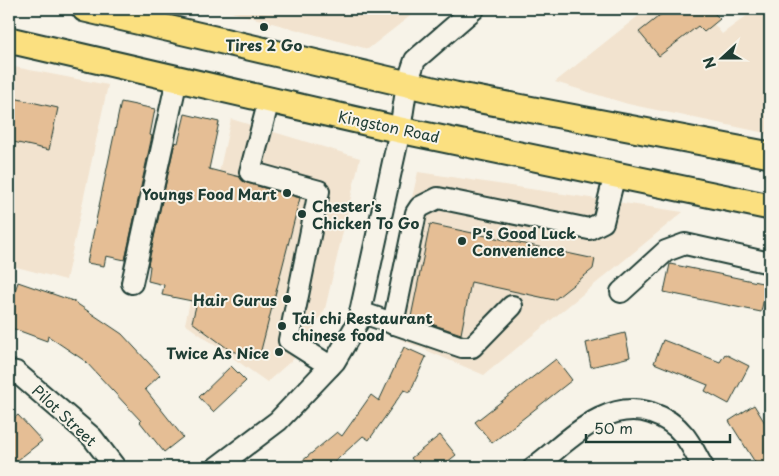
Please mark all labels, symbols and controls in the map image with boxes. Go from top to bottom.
marker: Tires 2 Go [258,21,270,33]
north arrow [696,32,746,82]
place label: Tires 2 Go [226,33,303,56]
text: N [698,54,721,72]
street label: Kingston Road [336,104,442,148]
place label: Youngs Food Mart [142,182,277,205]
marker: Youngs Food Mart [281,187,293,199]
place label: Chester's Chicken To Go [312,194,420,234]
marker: Chester's Chicken To Go [296,208,308,220]
place label: P's Good Luck Convenience [472,221,576,261]
marker: P's Good Luck Convenience [456,235,468,247]
place label: Hair Gurus [193,288,277,311]
marker: Hair Gurus [281,293,293,305]
place label: Tai chi Restaurant chinese food [292,306,433,346]
marker: Tai chi Restaurant chinese food [276,320,288,332]
place label: Twice As Nice [166,341,269,364]
marker: Twice As Nice [273,346,285,358]
street label: Pilot Street [27,379,103,451]
scale bar [586,411,730,443]
text: 50 m [594,416,633,439]

